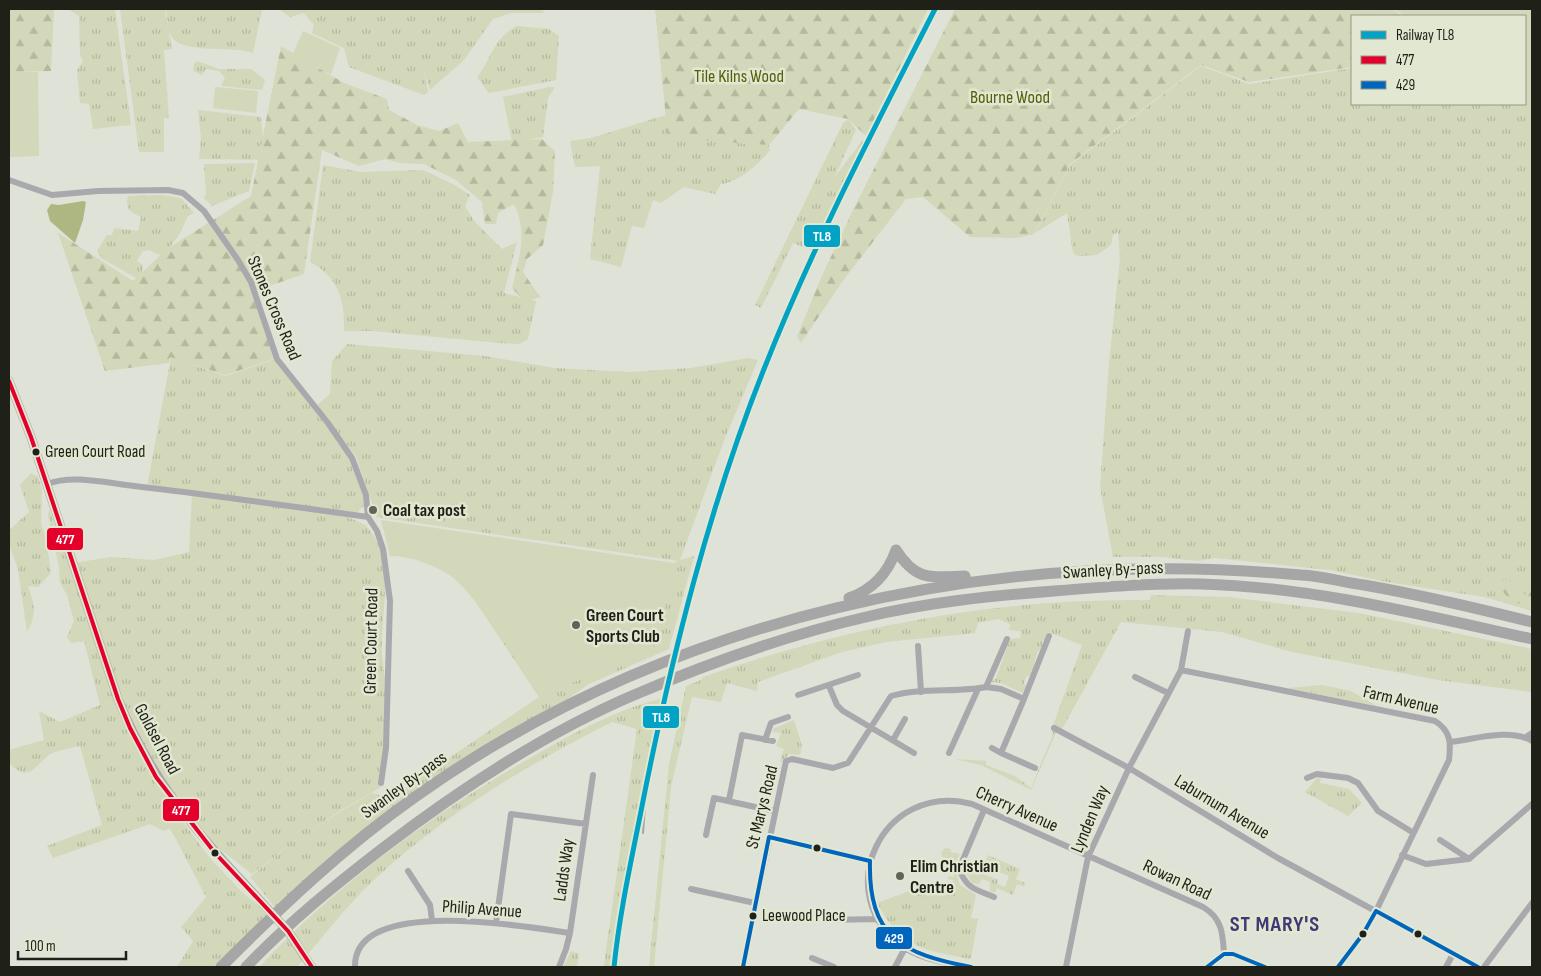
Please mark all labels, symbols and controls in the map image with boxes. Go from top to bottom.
legend [1351,15,1526,105]
text: Railway TL8 [1396,26,1454,45]
text: 477 [1396,51,1414,70]
park label: Tile Kilns Wood [694,66,784,87]
text: 429 [1396,76,1415,95]
park label: Bourne Wood [970,87,1050,108]
line badge: TL8 [803,224,841,248]
text: TL8 [813,228,832,245]
street label: Stones Cross Road [243,253,305,363]
place label: Green Court Road [45,442,145,462]
marker: Green Court Road [31,447,41,457]
place label: Coal tax post [383,500,466,521]
marker: Coal tax post [367,504,379,516]
line badge: 477 [46,527,84,551]
text: 477 [56,531,75,548]
street label: Swanley By-pass [1062,557,1164,583]
street label: Green Court Road [360,588,382,694]
place label: Green Court Sports Club [586,605,664,647]
marker: Green Court Sports Club [570,619,582,631]
street label: Farm Avenue [1361,681,1441,719]
street label: Goldsel Road [130,700,184,778]
line badge: TL8 [642,705,680,729]
text: TL8 [652,709,671,726]
street label: Swanley By-pass [357,747,451,823]
street label: St Marys Road [741,763,783,851]
street label: Laburnum Avenue [1171,770,1273,844]
street label: Cherry Avenue [973,782,1061,836]
street label: Lynden Way [1066,782,1114,856]
line badge: 477 [162,798,200,822]
text: 477 [172,802,191,819]
street label: Ladds Way [549,837,579,903]
unlabelled marker [812,843,822,853]
unlabelled marker [210,848,220,858]
street label: Rowan Road [1140,855,1214,905]
place label: Elim Christian Centre [910,856,998,898]
marker: Elim Christian Centre [894,870,906,882]
street label: Philip Avenue [441,896,523,922]
place label: Leewood Place [762,906,846,926]
marker: Leewood Place [748,911,758,921]
district label: ST MARY'S [1230,911,1320,938]
line badge: 429 [875,926,913,950]
scale bar [18,928,125,960]
unlabelled marker [1358,929,1368,939]
unlabelled marker [1413,929,1423,939]
text: 429 [884,930,904,947]
text: 100 m [25,937,56,956]

